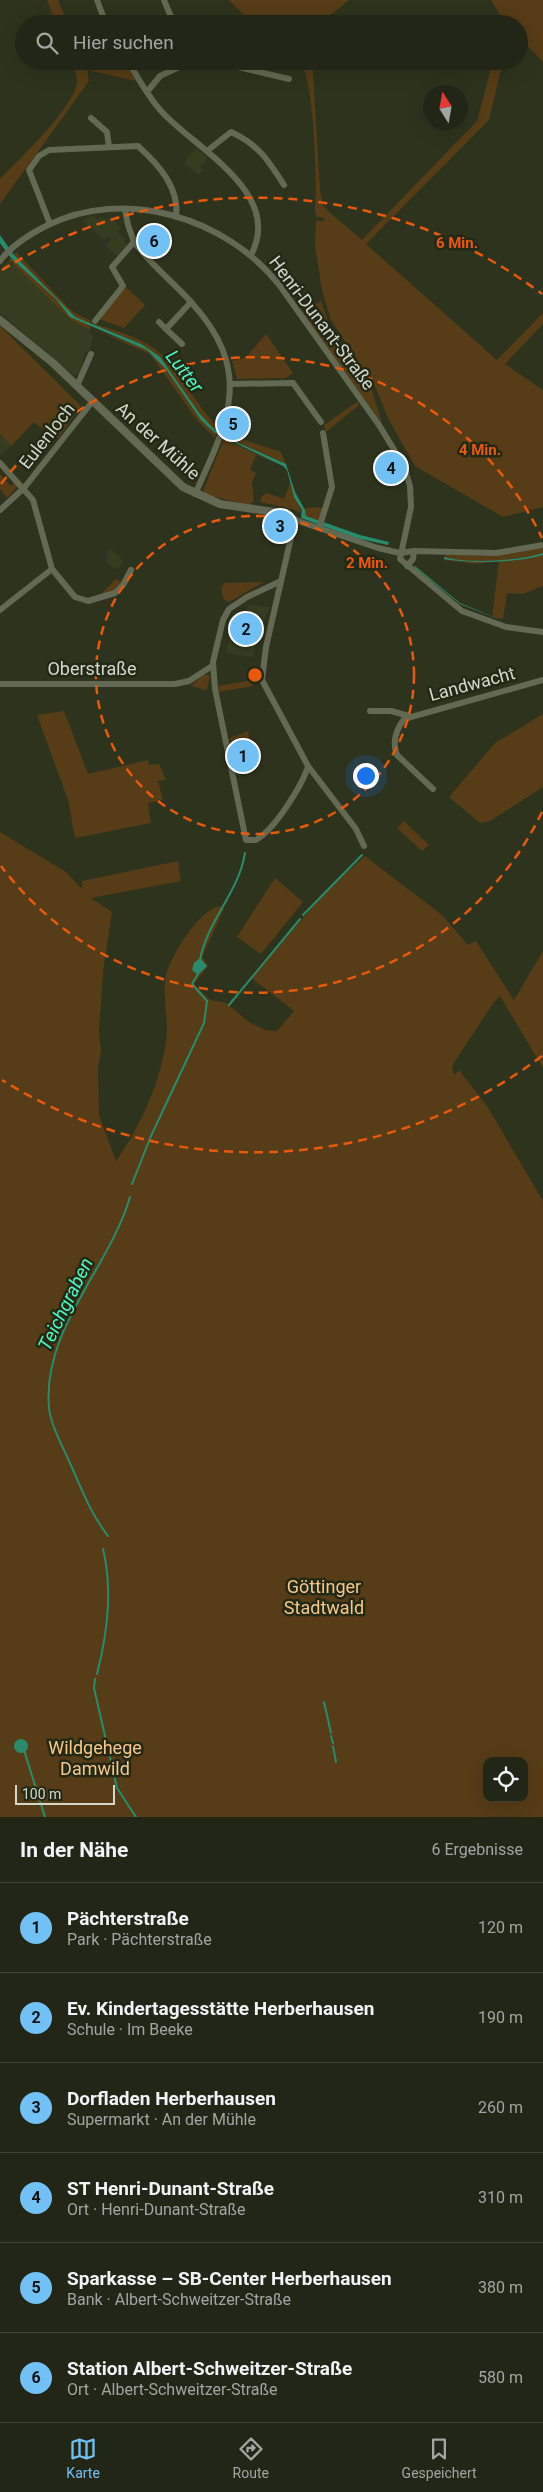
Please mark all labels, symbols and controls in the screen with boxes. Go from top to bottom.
search box [15,15,528,70]
icon: search [33,29,61,57]
text: Hier suchen [73,31,174,54]
north arrow [423,85,468,130]
pin: 6 [138,222,170,260]
text: 6 Min. [436,234,478,252]
street label: Henri-Dunant-Straße [265,252,380,394]
water label: Lutter [161,345,209,398]
street label: An der Mühle [112,397,205,484]
street label: Eulenloch [14,399,79,473]
pin: 5 [217,405,249,443]
text: 4 Min. [459,441,501,459]
pin: 4 [375,449,407,487]
pin: 3 [264,507,296,545]
text: 2 Min. [346,554,388,572]
pin: 2 [230,610,262,648]
street label: Oberstraße [47,658,137,679]
street label: Landwacht [427,662,517,705]
centre of rings [246,666,264,684]
pin: 1 [227,737,259,775]
your location [353,763,379,789]
water label: Teichgraben [33,1254,98,1355]
park label: Göttinger Stadtwald [284,1576,364,1618]
park label: Wildgehege Damwild [48,1737,142,1779]
map controls [483,1757,528,1802]
button: locate [483,1757,528,1802]
scale bar [15,1782,115,1805]
text: 100 m [22,1786,61,1802]
text: In der Nähe [20,1838,128,1862]
text: 6 Ergebnisse [431,1840,523,1859]
text: Pächterstraße [67,1907,189,1930]
text: 1 [31,1918,41,1937]
text: 120 m [478,1918,523,1937]
text: Park · Pächterstraße [67,1930,212,1949]
text: Ev. Kindertagesstätte Herberhausen [67,1997,374,2020]
text: 2 [31,2008,41,2027]
text: 190 m [478,2008,523,2027]
text: Schule · Im Beeke [67,2020,193,2039]
text: Dorfladen Herberhausen [67,2087,276,2110]
text: 3 [31,2098,41,2117]
text: 260 m [478,2098,523,2117]
text: Supermarkt · An der Mühle [67,2110,256,2129]
text: ST Henri-Dunant-Straße [67,2177,274,2200]
text: 4 [31,2188,41,2207]
text: 310 m [478,2188,523,2207]
text: Ort · Henri-Dunant-Straße [67,2200,246,2219]
text: Sparkasse – SB-Center Herberhausen [67,2267,392,2290]
text: 5 [31,2278,41,2297]
text: 380 m [478,2278,523,2297]
text: Bank · Albert-Schweitzer-Straße [67,2290,291,2309]
text: Station Albert-Schweitzer-Straße [67,2357,352,2380]
text: 6 [31,2368,41,2387]
text: 580 m [478,2368,523,2387]
text: Ort · Albert-Schweitzer-Straße [67,2380,277,2399]
tab: Karte [66,2435,100,2481]
tab: Route [233,2435,269,2481]
tab: Gespeichert [402,2435,477,2481]

